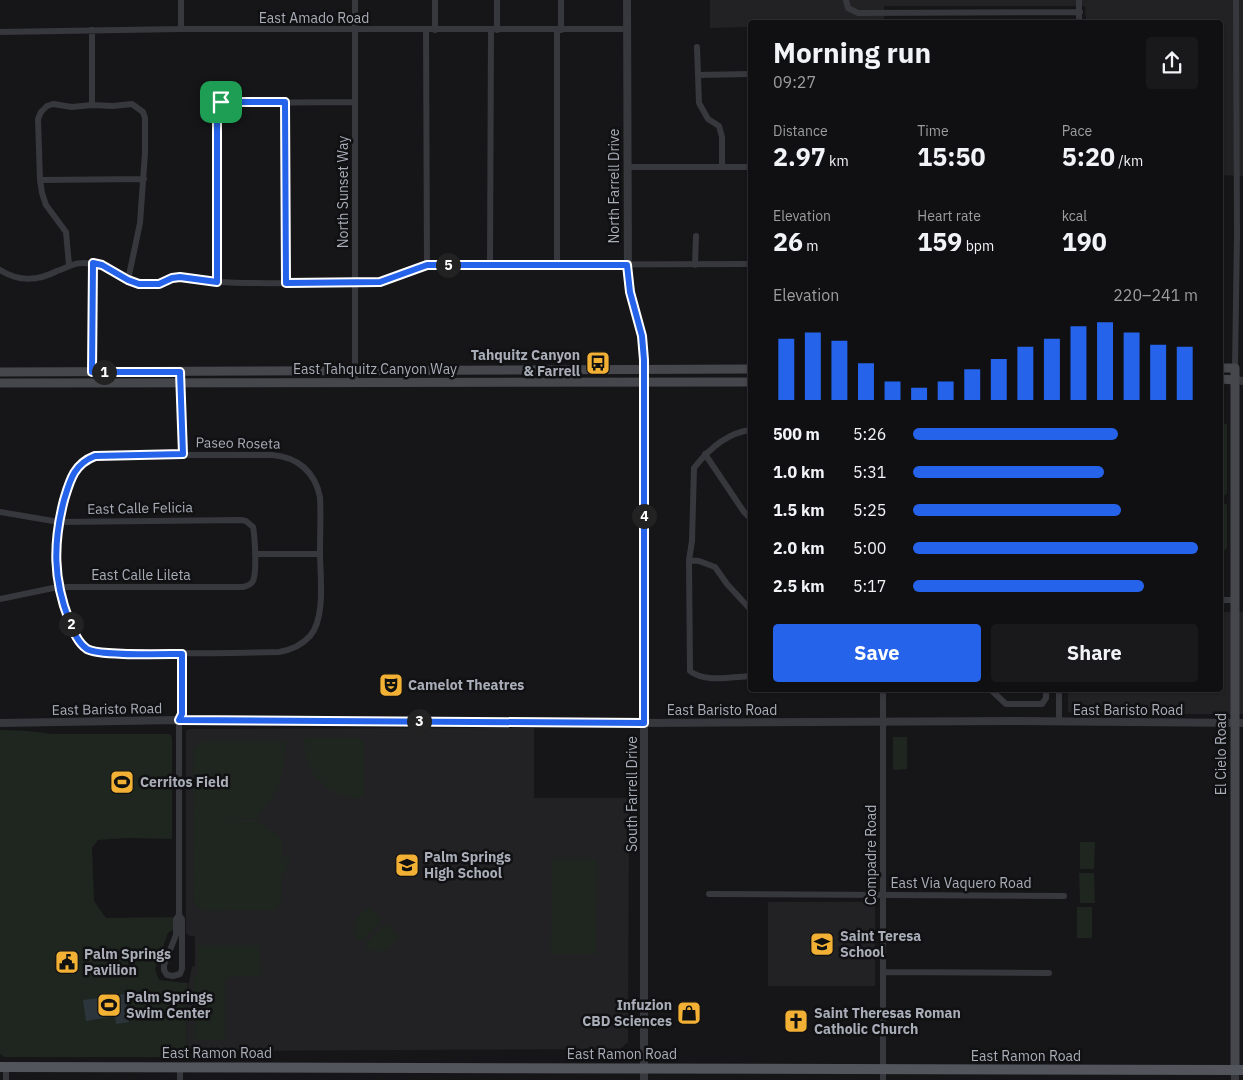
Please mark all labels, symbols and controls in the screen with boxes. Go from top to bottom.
street label: East Amado Road [259,9,369,27]
text: Morning run [773,34,931,71]
button: share [1146,37,1198,89]
text: 09:27 [773,72,816,92]
pin [200,81,242,123]
icon: arrive [207,88,235,116]
text: Distance [773,122,828,140]
text: Time [917,122,949,140]
text: Pace [1062,122,1092,140]
street label: North Farrell Drive [605,128,623,244]
street label: North Sunset Way [334,136,352,248]
text: 2.97 [773,140,826,173]
text: 15:50 [917,140,986,173]
text: 5:20 [1062,140,1115,173]
text: km [826,152,849,170]
text: /km [1115,152,1143,170]
text: Elevation [773,207,831,225]
text: Heart rate [917,207,981,225]
text: kcal [1062,207,1087,225]
text: 26 [773,225,803,258]
text: 159 [917,225,962,258]
text: 190 [1062,225,1107,258]
text: m [803,237,819,255]
text: bpm [962,237,994,255]
pin: 5 [436,252,460,278]
text: 5 [444,256,453,274]
text: Elevation [773,285,839,305]
text: 220–241 m [1113,285,1198,305]
place label: Tahquitz Canyon & Farrell [471,346,580,380]
bus stop icon: Tahquitz Canyon & Farrell [585,350,611,376]
pin: 1 [92,360,116,384]
street label: East Tahquitz Canyon Way [293,360,457,378]
text: 1 [100,363,109,381]
text: 500 m [773,424,820,444]
text: 5:26 [853,424,886,444]
street label: Paseo Roseta [195,433,281,453]
text: 1.0 km [773,462,824,482]
text: 5:31 [853,462,886,482]
street label: East Calle Felicia [87,498,194,518]
text: 1.5 km [773,500,824,520]
text: 5:25 [853,500,886,520]
pin: 4 [632,504,656,528]
text: 4 [640,507,649,525]
text: 2.0 km [773,538,824,558]
text: 5:00 [853,538,886,558]
street label: East Calle Lileta [91,566,191,584]
text: 2.5 km [773,576,824,596]
text: 5:17 [853,576,886,596]
pin: 2 [58,612,84,636]
text: 2 [67,615,76,633]
button: Save [773,624,981,682]
button: Share [991,624,1198,682]
theatre icon: Camelot Theatres [378,672,404,698]
place label: Camelot Theatres [408,676,524,694]
street label: East Baristo Road [51,699,163,719]
street label: East Baristo Road [667,701,777,719]
street label: East Baristo Road [1073,701,1183,719]
pin: 3 [406,708,432,734]
text: 3 [415,712,424,730]
street label: El Cielo Road [1212,713,1230,795]
street label: South Farrell Drive [623,736,641,852]
sports icon: Cerritos Field [109,769,135,795]
place label: Cerritos Field [140,773,229,791]
street label: Compadre Road [862,805,880,905]
place label: Palm Springs High School [424,848,511,882]
school or university icon: Palm Springs High School [394,852,420,878]
street label: East Via Vaquero Road [890,874,1032,892]
place label: Saint Teresa School [840,927,921,961]
school or university icon: Saint Teresa School [809,931,835,957]
place label: Palm Springs Pavilion [84,945,171,979]
public building icon: Palm Springs Pavilion [54,949,80,975]
place label: Palm Springs Swim Center [126,988,213,1022]
sports icon: Palm Springs Swim Center [96,992,122,1018]
place label: Infuzion CBD Sciences [582,996,672,1030]
shop icon: Infuzion CBD Sciences [676,1000,702,1026]
place label: Saint Theresas Roman Catholic Church [814,1004,961,1038]
church icon: Saint Theresas Roman Catholic Church [783,1008,809,1034]
street label: East Ramon Road [162,1044,272,1062]
street label: East Ramon Road [567,1045,677,1063]
street label: East Ramon Road [971,1047,1081,1065]

